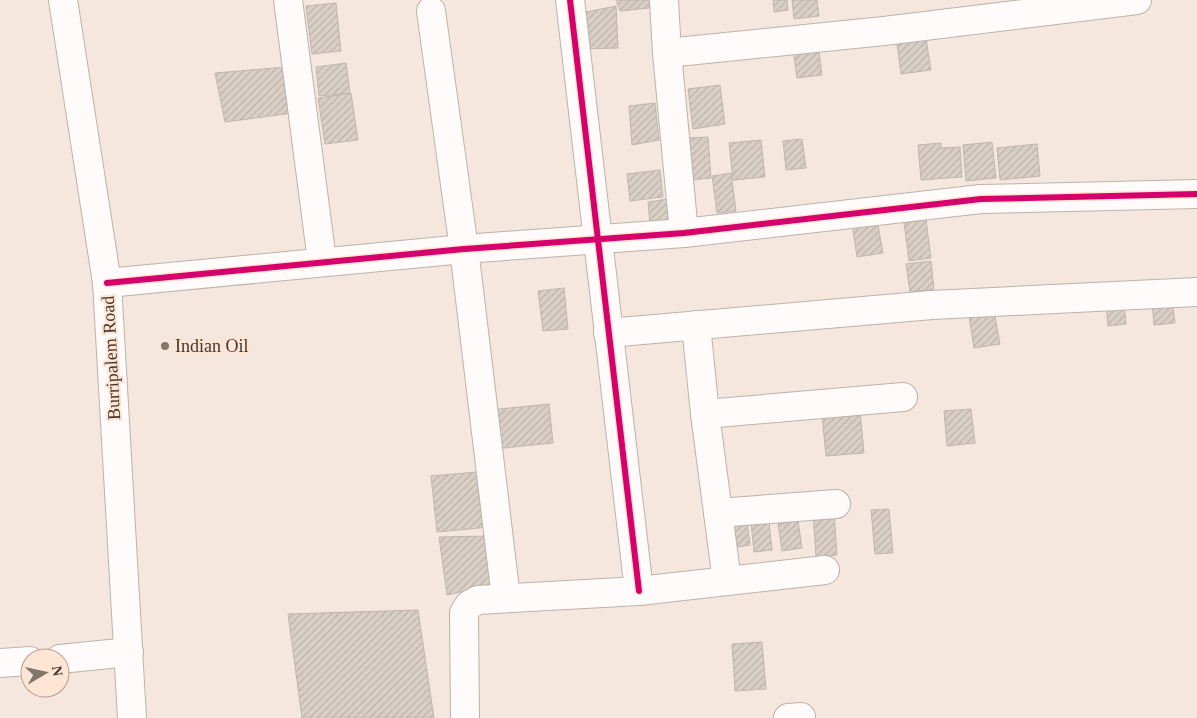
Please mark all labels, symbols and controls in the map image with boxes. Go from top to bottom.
street label: Burripalem Road [98,295,124,421]
place label: Indian Oil [175,336,249,356]
marker: Indian Oil [159,340,171,352]
north arrow [20,648,70,698]
text: N [49,665,66,677]

